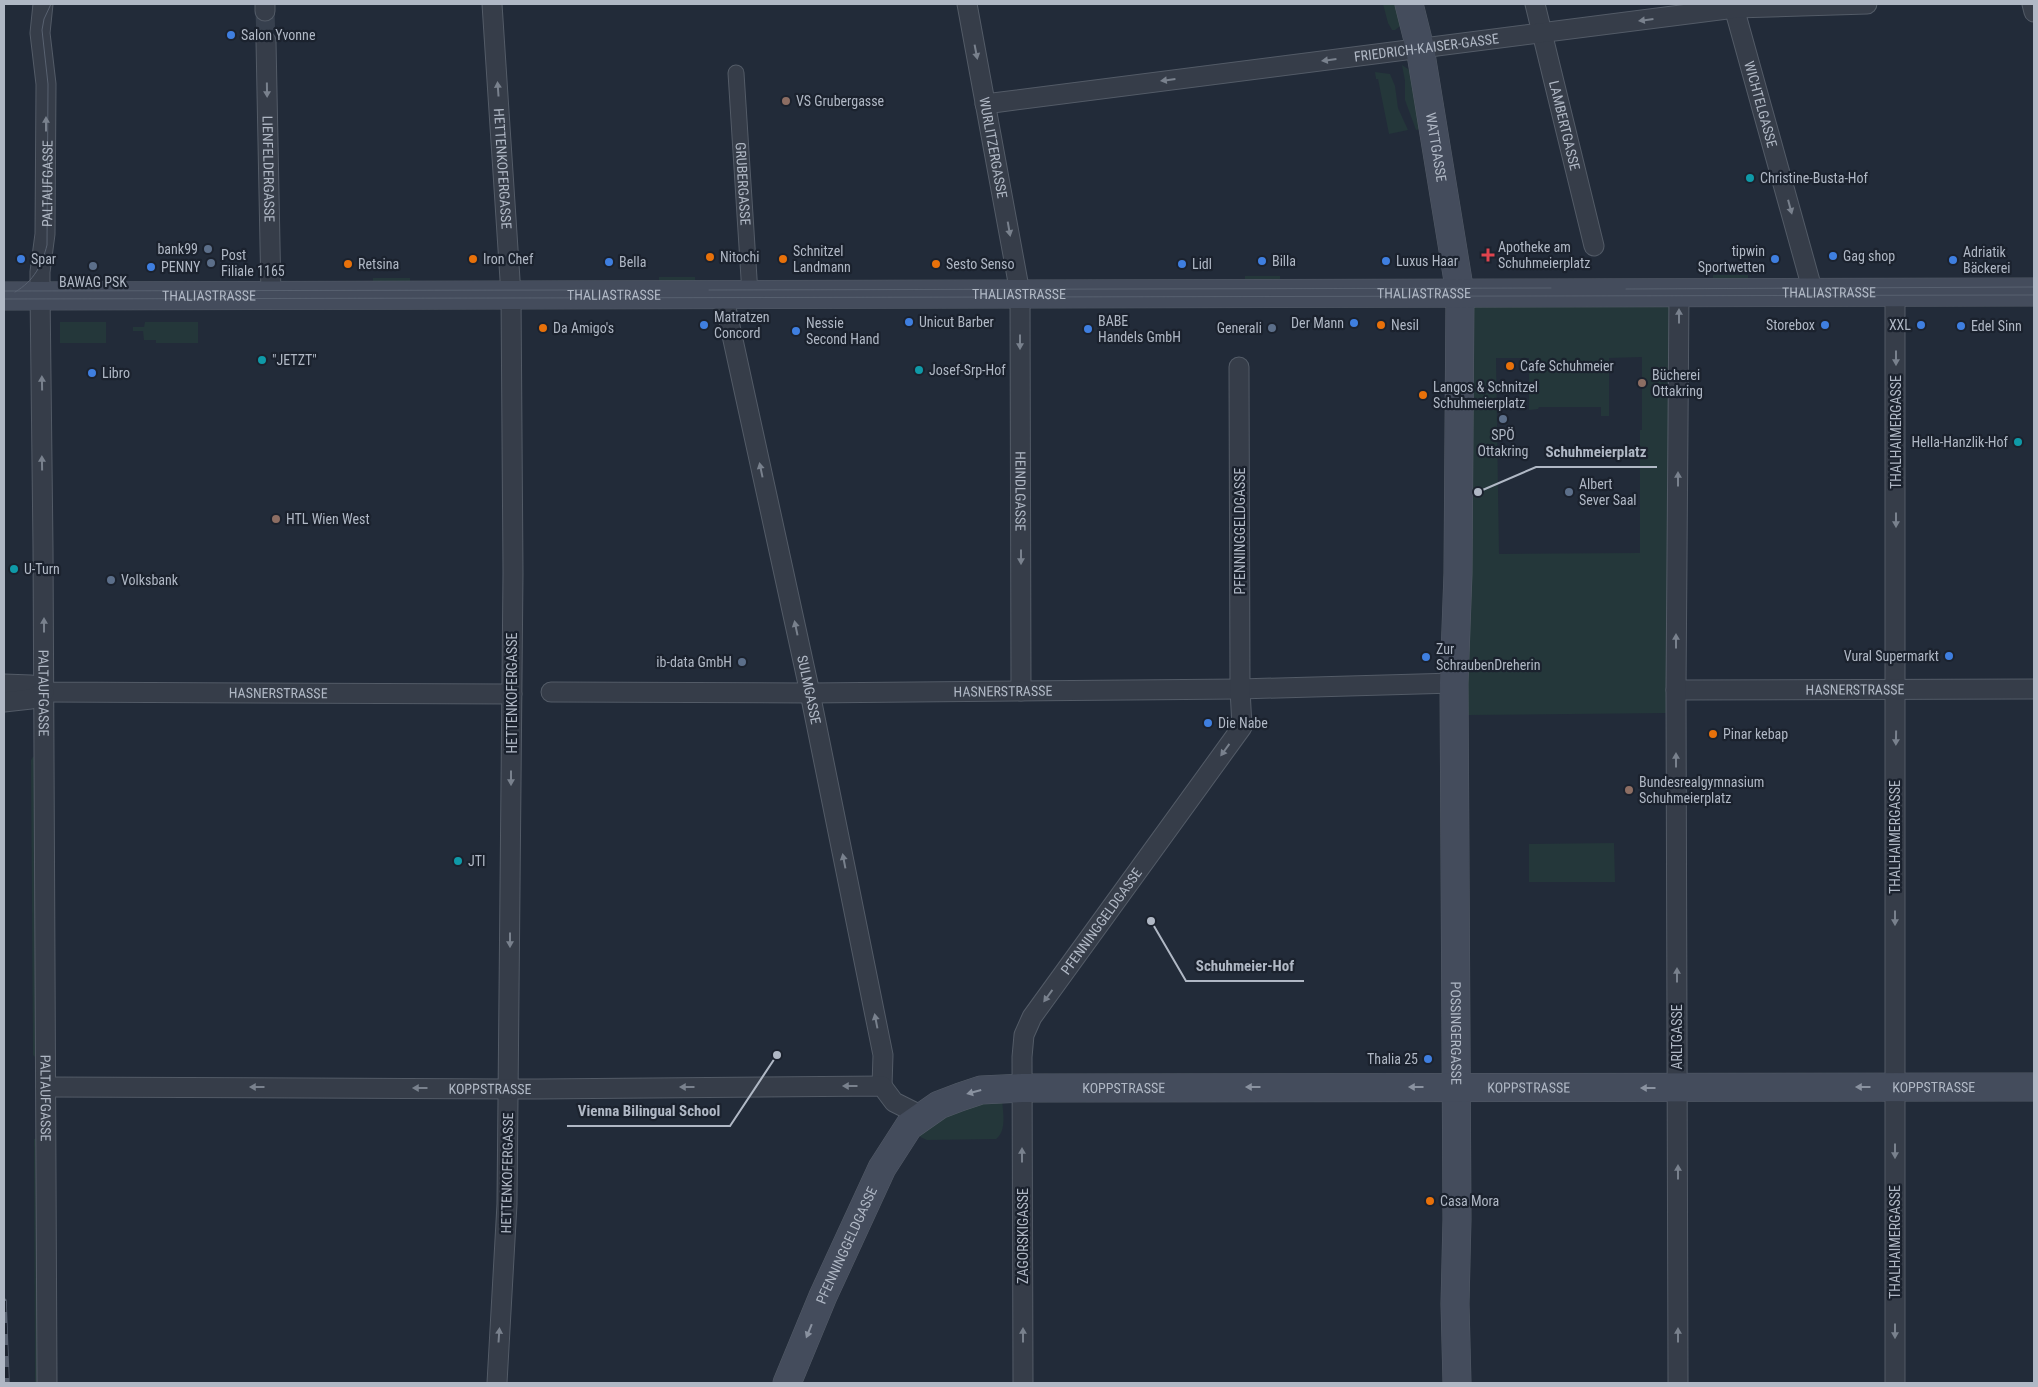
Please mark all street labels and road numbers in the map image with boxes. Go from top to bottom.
street label: FRIEDRICH-KAISER-GASSE [1353,30,1500,65]
street label: WICHTELGASSE [1741,59,1780,149]
street label: LAMBERTGASSE [1546,79,1583,172]
street label: WURLITZERGASSE [976,96,1010,200]
street label: HETTENKOFERGASSE [491,108,515,230]
street label: WATTGASSE [1423,112,1450,183]
street label: LIENFELDERGASSE [259,116,278,222]
street label: PALTAUFGASSE [39,140,56,227]
street label: GRUBERGASSE [732,142,754,226]
street label: THALIASTRASSE [1782,284,1876,300]
street label: THALIASTRASSE [1377,285,1471,301]
street label: THALIASTRASSE [972,286,1066,302]
street label: THALIASTRASSE [567,287,661,303]
street label: THALIASTRASSE [162,288,256,304]
street label: THALHAIMERGASSE [1888,375,1904,489]
street label: HEINDLGASSE [1012,451,1029,531]
street label: PFENNINGGELDGASSE [1232,467,1248,594]
street label: HETTENKOFERGASSE [504,633,520,753]
street label: PALTAUFGASSE [35,650,52,737]
street label: SULMGASSE [794,654,824,726]
street label: HASNERSTRASSE [1806,681,1904,698]
street label: HASNERSTRASSE [954,683,1053,700]
street label: HASNERSTRASSE [229,685,328,701]
street label: THALHAIMERGASSE [1887,780,1903,894]
street label: PFENNINGGELDGASSE [1058,865,1145,977]
street label: POSSINGERGASSE [1448,982,1464,1085]
street label: ARLTGASSE [1669,1004,1685,1070]
street label: PALTAUFGASSE [37,1055,54,1142]
street label: KOPPSTRASSE [1487,1079,1570,1096]
street label: KOPPSTRASSE [1892,1079,1975,1095]
street label: KOPPSTRASSE [1082,1080,1165,1096]
street label: KOPPSTRASSE [448,1081,532,1097]
street label: HETTENKOFERGASSE [498,1112,516,1234]
street label: PFENNINGGELDGASSE [813,1184,880,1306]
street label: THALHAIMERGASSE [1887,1185,1903,1299]
street label: ZAGORSKIGASSE [1015,1188,1031,1284]

